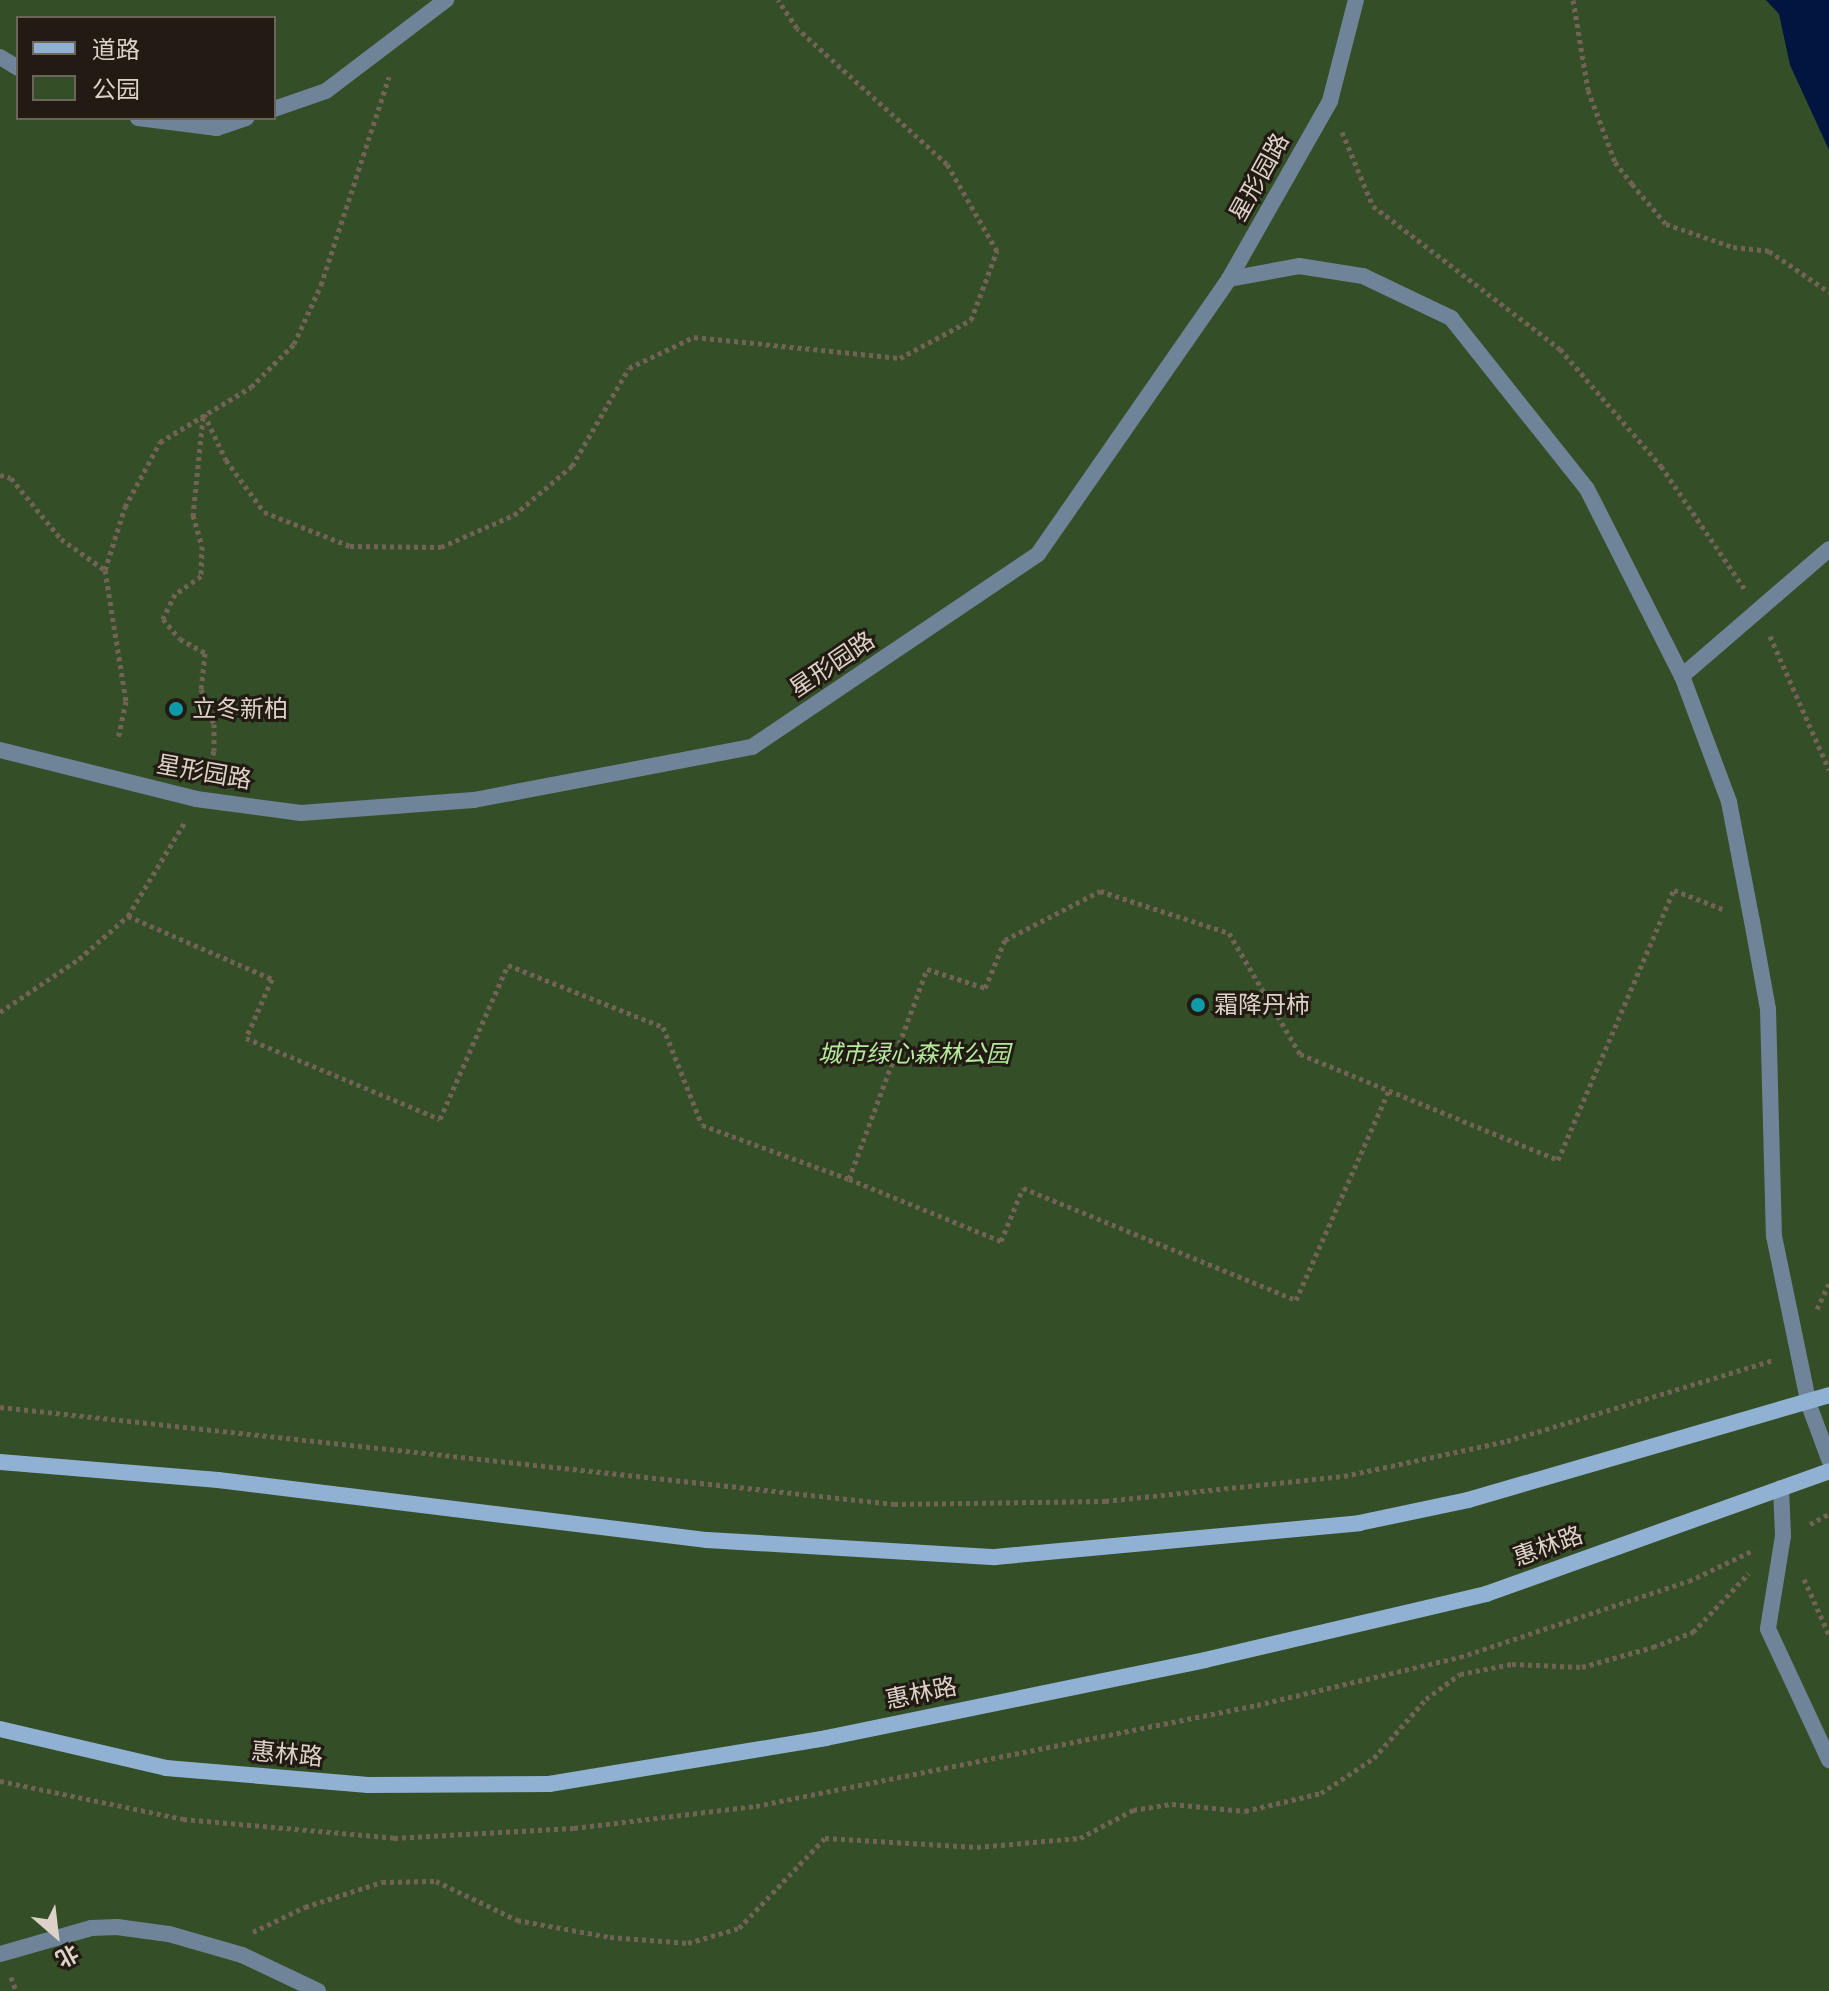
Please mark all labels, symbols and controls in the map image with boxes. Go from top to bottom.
legend [16,16,276,120]
text: 道路 [92,33,140,66]
text: 公园 [92,73,140,106]
street label: 星形园路 [1223,128,1295,226]
street label: 星形园路 [784,625,880,703]
place label: 立冬新柏 [192,695,288,723]
marker: 立冬新柏 [167,700,185,718]
street label: 星形园路 [154,749,254,795]
place label: 霜降丹柿 [1214,991,1310,1019]
marker: 霜降丹柿 [1189,996,1207,1014]
park label: 城市绿心森林公园 [818,1040,1010,1068]
street label: 惠林路 [1509,1520,1587,1572]
street label: 惠林路 [883,1671,959,1715]
street label: 惠林路 [250,1737,324,1771]
north arrow [16,1895,96,1975]
text: 北 [51,1938,84,1975]

